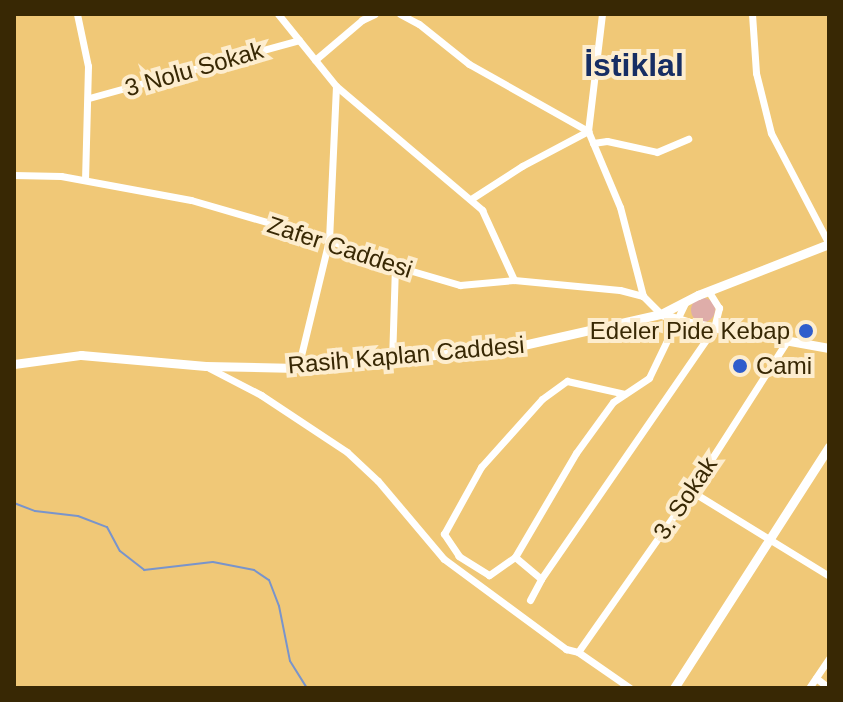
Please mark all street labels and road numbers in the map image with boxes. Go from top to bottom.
street label: 3 Nolu Sokak [121,35,267,103]
street label: Zafer Caddesi [264,210,416,284]
street label: Rasih Kaplan Caddesi [286,330,526,380]
street label: 3. Sokak [647,451,723,545]

